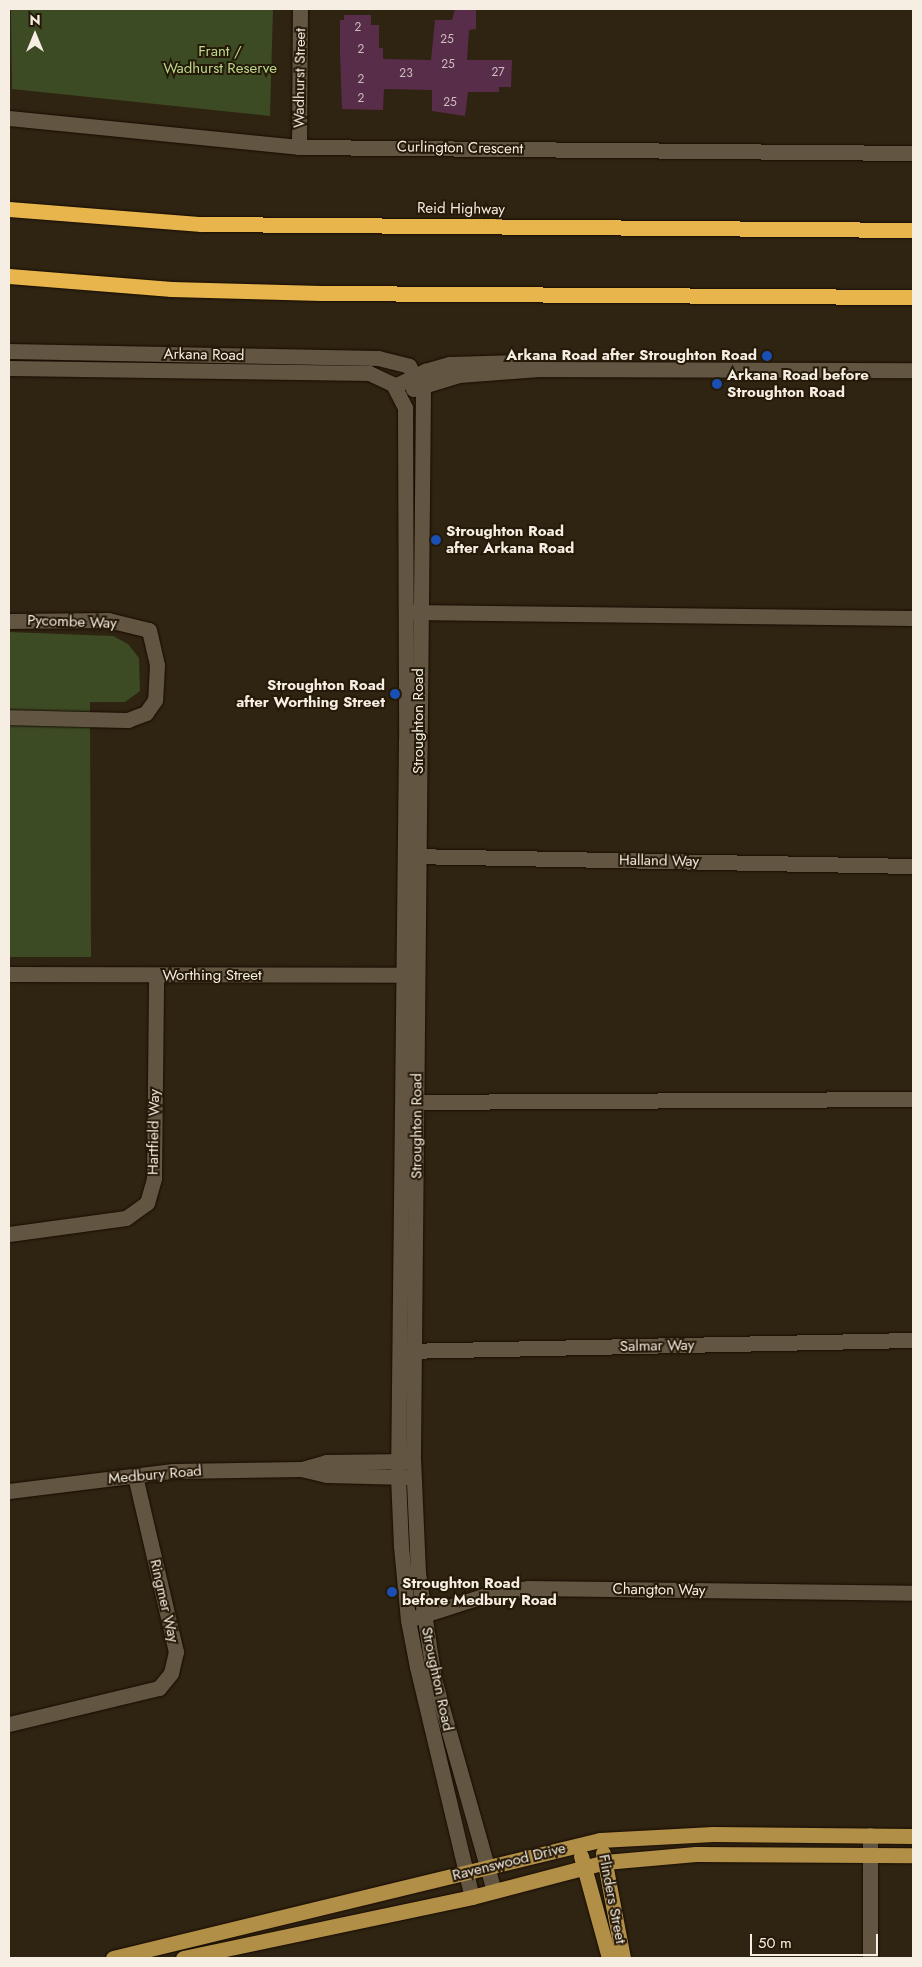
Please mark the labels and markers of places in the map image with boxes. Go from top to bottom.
place label: Arkana Road after Stroughton Road [506,347,757,365]
marker: Arkana Road after Stroughton Road [761,350,773,362]
place label: Arkana Road before Stroughton Road [727,366,869,401]
marker: Arkana Road before Stroughton Road [711,378,723,390]
place label: Stroughton Road after Arkana Road [446,522,574,557]
marker: Stroughton Road after Arkana Road [430,534,442,546]
place label: Stroughton Road after Worthing Street [236,676,385,711]
marker: Stroughton Road after Worthing Street [389,688,401,700]
place label: Stroughton Road before Medbury Road [402,1574,557,1609]
marker: Stroughton Road before Medbury Road [386,1586,398,1598]

